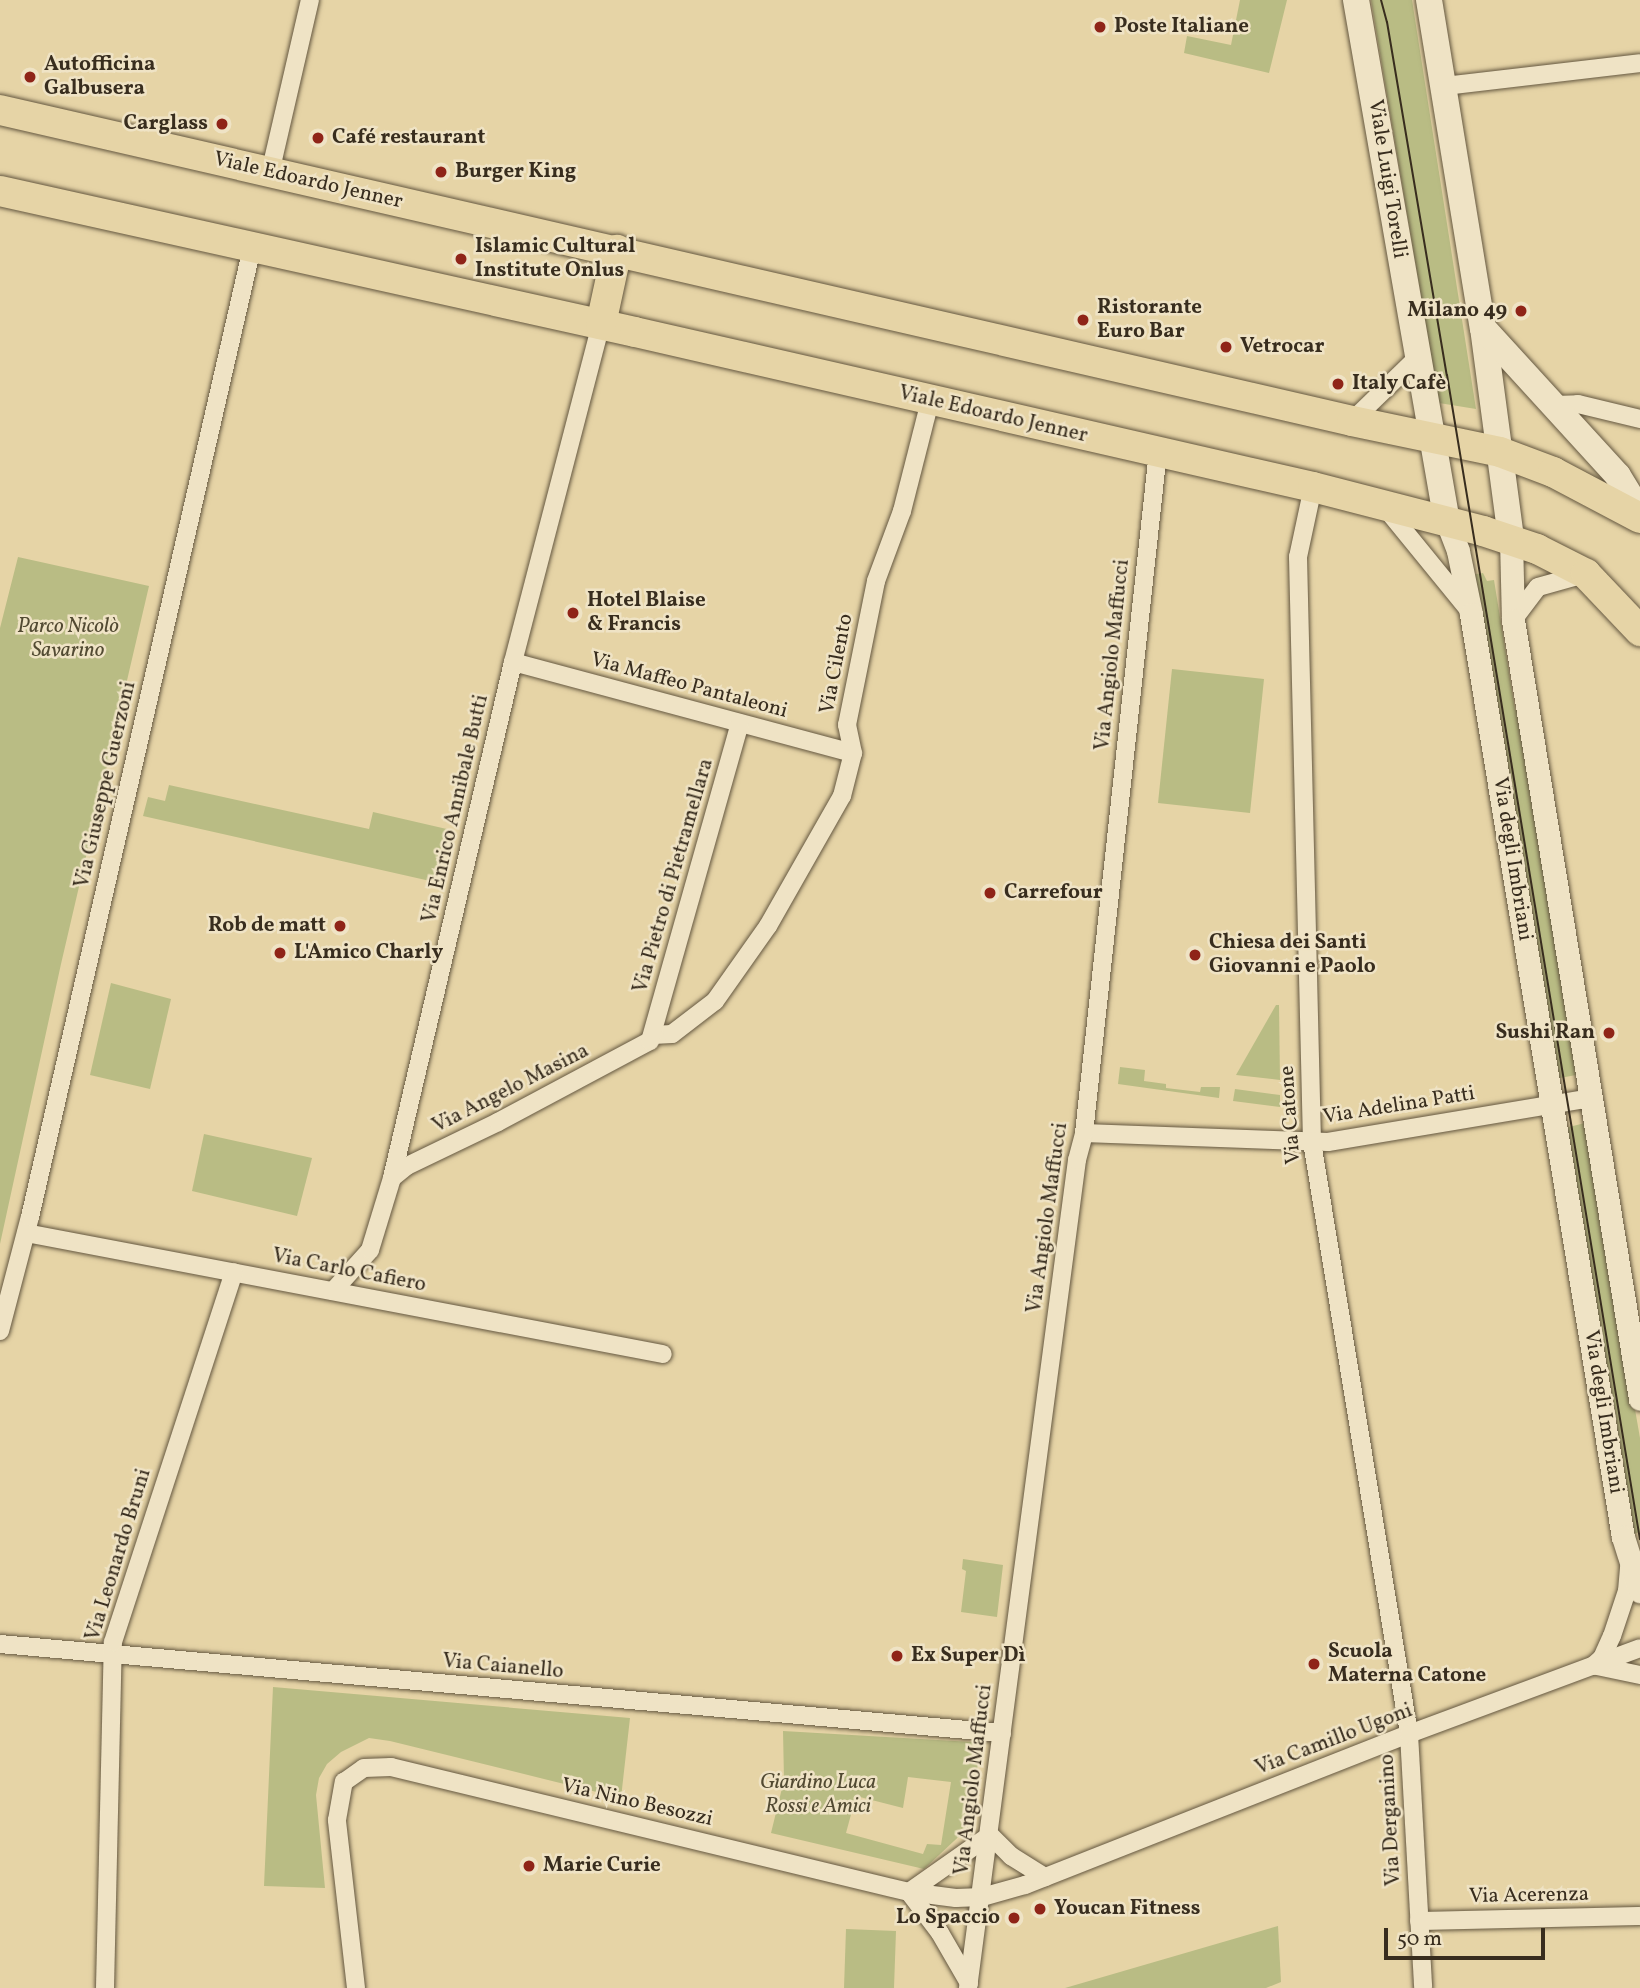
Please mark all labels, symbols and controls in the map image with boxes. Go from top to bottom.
place label: Poste Italiane [1114,14,1249,40]
marker: Poste Italiane [1092,19,1108,35]
place label: Autofficina Galbusera [44,52,156,102]
marker: Autofficina Galbusera [22,69,38,85]
street label: Viale Luigi Torelli [1362,97,1412,261]
place label: Carglass [124,111,208,137]
marker: Carglass [214,116,230,132]
place label: Café restaurant [332,125,485,151]
marker: Café restaurant [310,130,326,146]
street label: Viale Edoardo Jenner [211,147,405,215]
place label: Burger King [455,159,576,185]
marker: Burger King [433,164,449,180]
place label: Islamic Cultural Institute Onlus [475,234,635,284]
marker: Islamic Cultural Institute Onlus [453,251,469,267]
place label: Ristorante Euro Bar [1097,295,1202,345]
place label: Milano 49 [1407,298,1507,324]
marker: Milano 49 [1513,303,1529,319]
marker: Ristorante Euro Bar [1075,312,1091,328]
place label: Vetrocar [1240,334,1324,360]
marker: Vetrocar [1218,339,1234,355]
place label: Italy Cafè [1352,371,1447,397]
marker: Italy Cafè [1330,376,1346,392]
street label: Viale Edoardo Jenner [896,381,1090,449]
street label: Via Angiolo Maffucci [1090,558,1136,752]
place label: Hotel Blaise & Francis [587,588,706,638]
marker: Hotel Blaise & Francis [565,605,581,621]
street label: Via Cilento [815,612,859,716]
park label: Parco Nicolò Savarino [17,614,119,664]
street label: Via Maffeo Pantaleoni [588,648,790,724]
street label: Via Giuseppe Guerzoni [70,679,142,891]
street label: Via Enrico Annibale Butti [417,692,495,926]
street label: Via Pietro di Pietramellara [628,756,720,996]
street label: Via degli Imbriani [1487,775,1537,943]
place label: Carrefour [1004,880,1103,906]
marker: Carrefour [982,885,998,901]
place label: Rob de matt [208,913,326,939]
marker: Rob de matt [332,918,348,934]
place label: Chiesa dei Santi Giovanni e Paolo [1209,930,1376,980]
place label: L'Amico Charly [294,940,443,966]
marker: L'Amico Charly [272,945,288,961]
marker: Chiesa dei Santi Giovanni e Paolo [1187,947,1203,963]
place label: Sushi Ran [1495,1020,1595,1046]
marker: Sushi Ran [1601,1025,1617,1041]
street label: Via Angelo Masina [429,1039,593,1139]
street label: Via Catone [1275,1065,1307,1165]
street label: Via Adelina Patti [1321,1082,1477,1130]
street label: Via Angiolo Maffucci [1022,1121,1074,1315]
street label: Via Carlo Cafiero [270,1244,428,1298]
street label: Via degli Imbriani [1578,1328,1628,1496]
street label: Via Leonardo Bruni [81,1466,157,1644]
place label: Scuola Materna Catone [1328,1639,1486,1689]
place label: Ex Super Dì [911,1643,1026,1669]
marker: Ex Super Dì [889,1648,905,1664]
street label: Via Caianello [441,1649,565,1685]
marker: Scuola Materna Catone [1306,1656,1322,1672]
street label: Via Angiolo Maffucci [950,1683,998,1877]
street label: Via Camillo Ugoni [1252,1698,1416,1782]
street label: Via Derganino [1375,1753,1407,1887]
park label: Giardino Luca Rossi e Amici [760,1770,876,1820]
street label: Via Nino Besozzi [559,1773,715,1833]
place label: Marie Curie [543,1853,661,1879]
marker: Marie Curie [521,1858,537,1874]
street label: Via Acerenza [1469,1882,1589,1910]
place label: Youcan Fitness [1054,1896,1200,1922]
marker: Youcan Fitness [1032,1901,1048,1917]
place label: Lo Spaccio [896,1905,1000,1931]
marker: Lo Spaccio [1006,1910,1022,1926]
scale bar [1388,1914,1549,1958]
text: 50 m [1397,1925,1442,1954]

